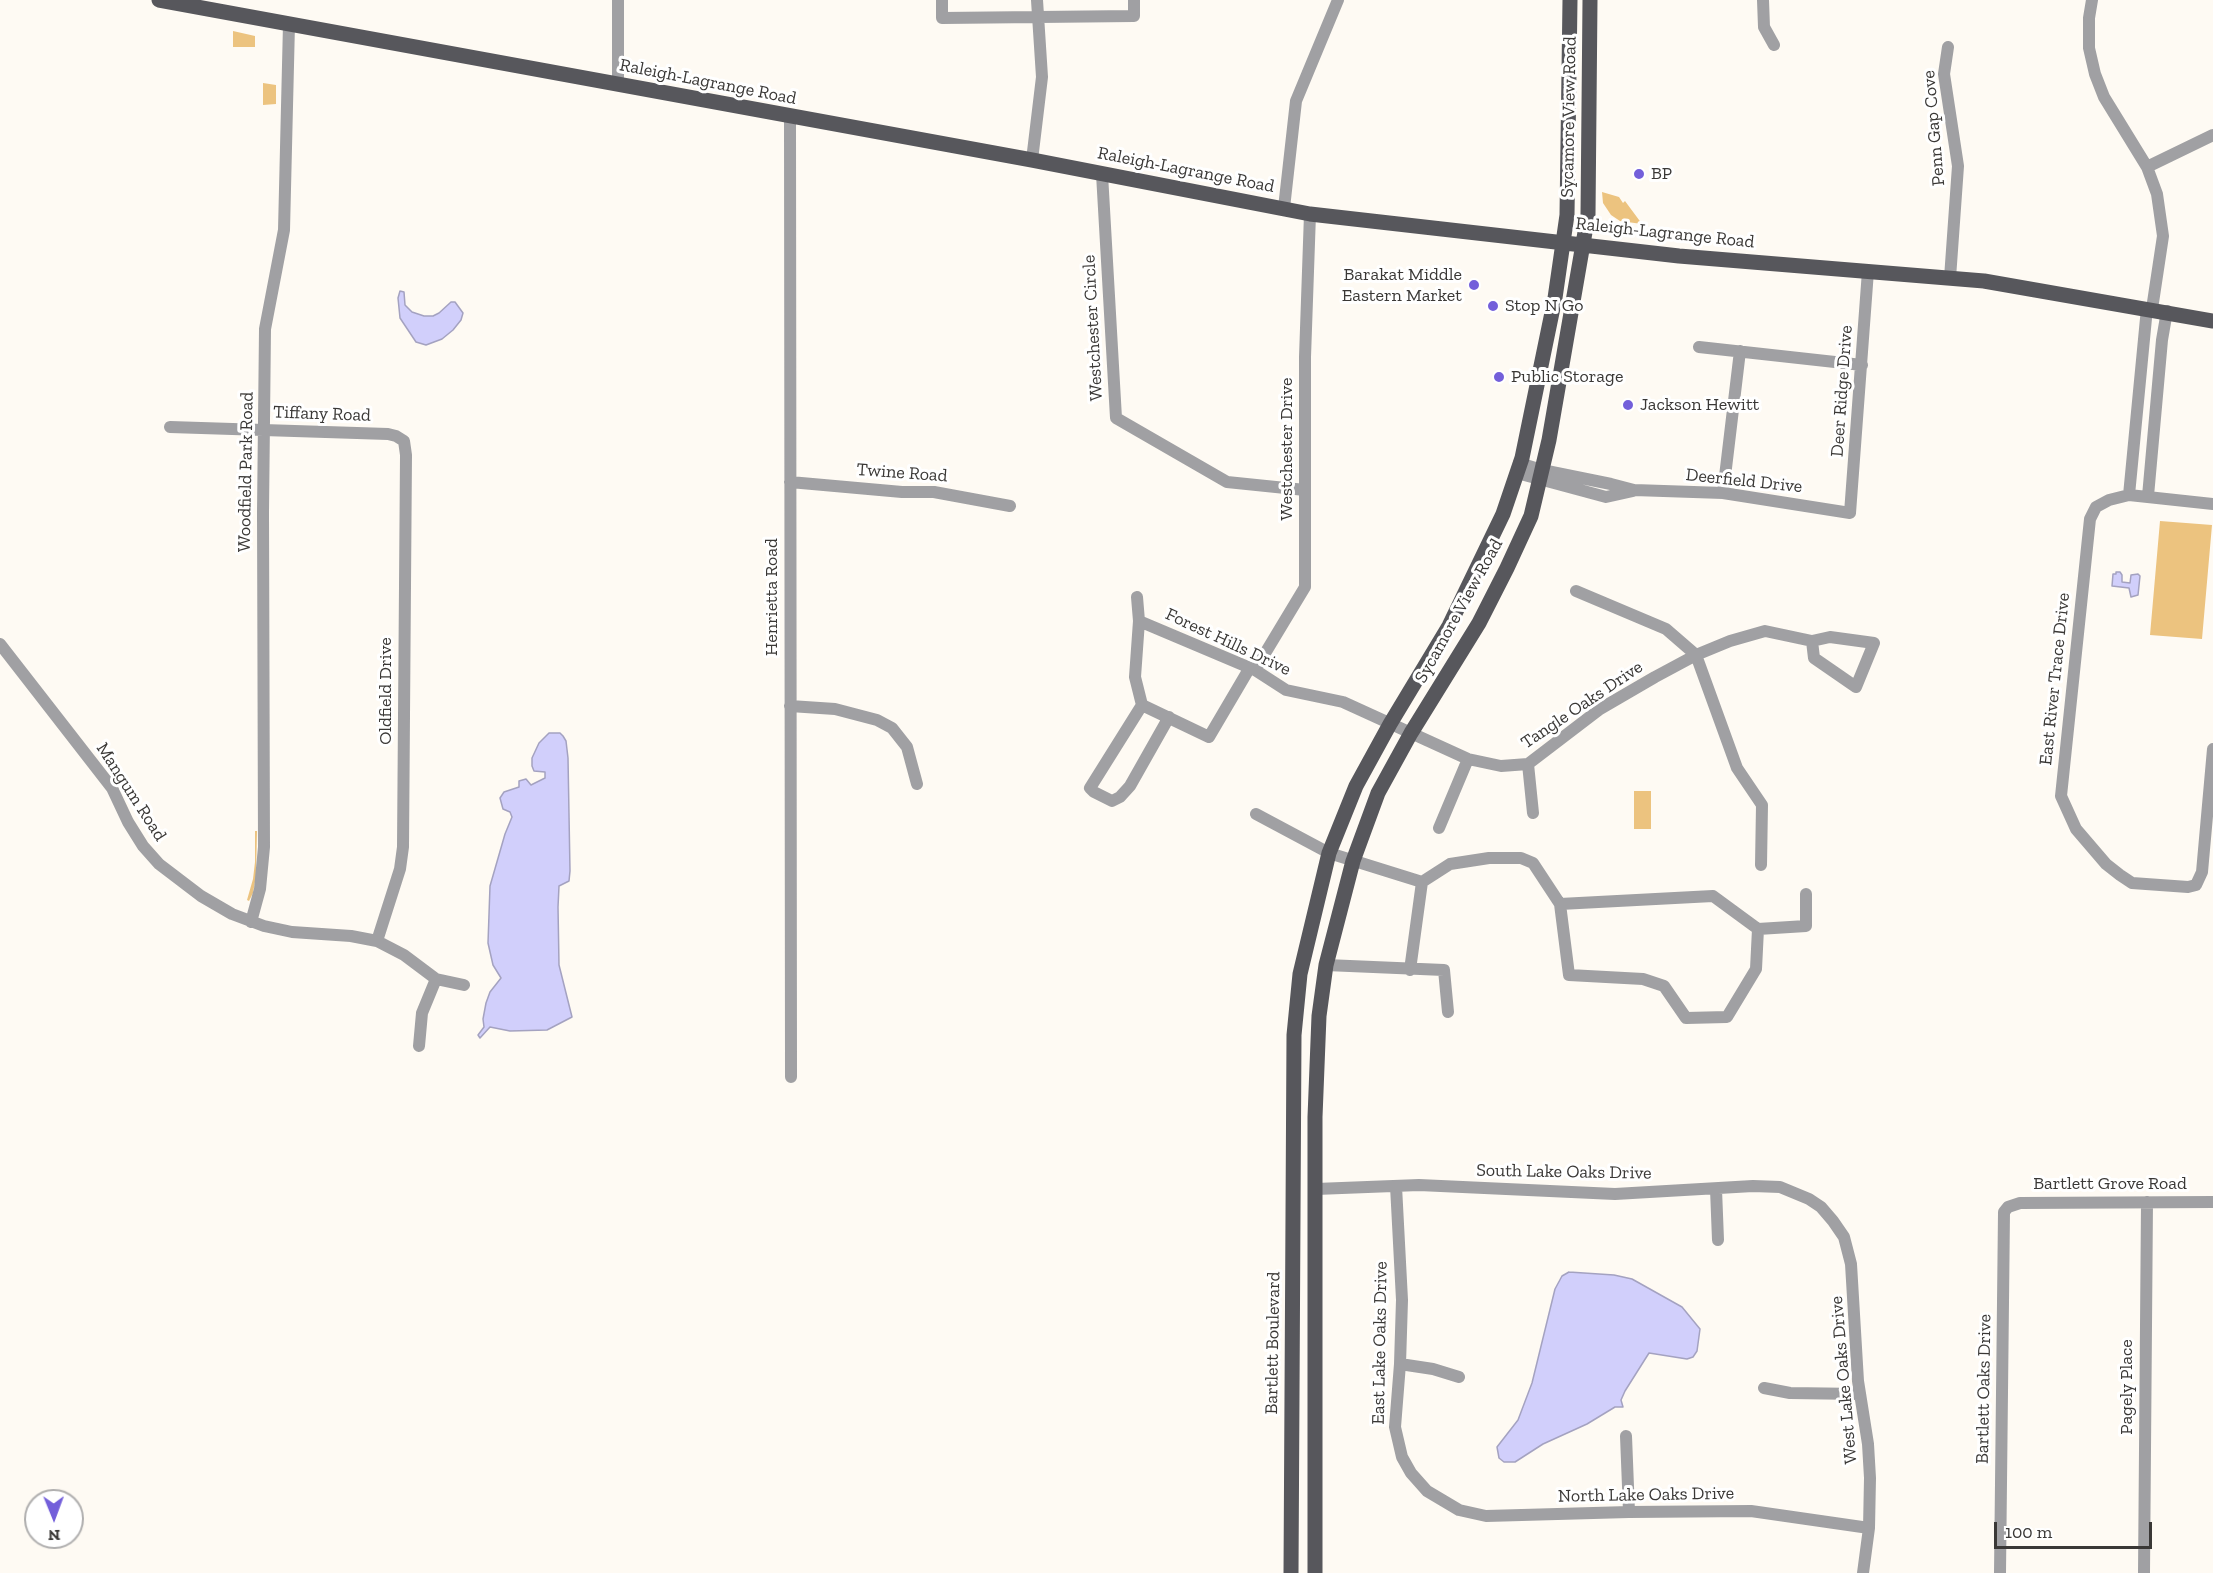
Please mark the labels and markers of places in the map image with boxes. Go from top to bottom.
place label: BP [1651,163,1672,185]
marker: BP [1632,167,1646,181]
place label: Barakat Middle Eastern Market [1342,264,1462,306]
marker: Barakat Middle Eastern Market [1467,278,1481,292]
place label: Stop N Go [1505,295,1584,317]
marker: Stop N Go [1486,299,1500,313]
place label: Public Storage [1511,366,1623,388]
marker: Public Storage [1492,370,1506,384]
place label: Jackson Hewitt [1640,394,1759,416]
marker: Jackson Hewitt [1621,398,1635,412]

